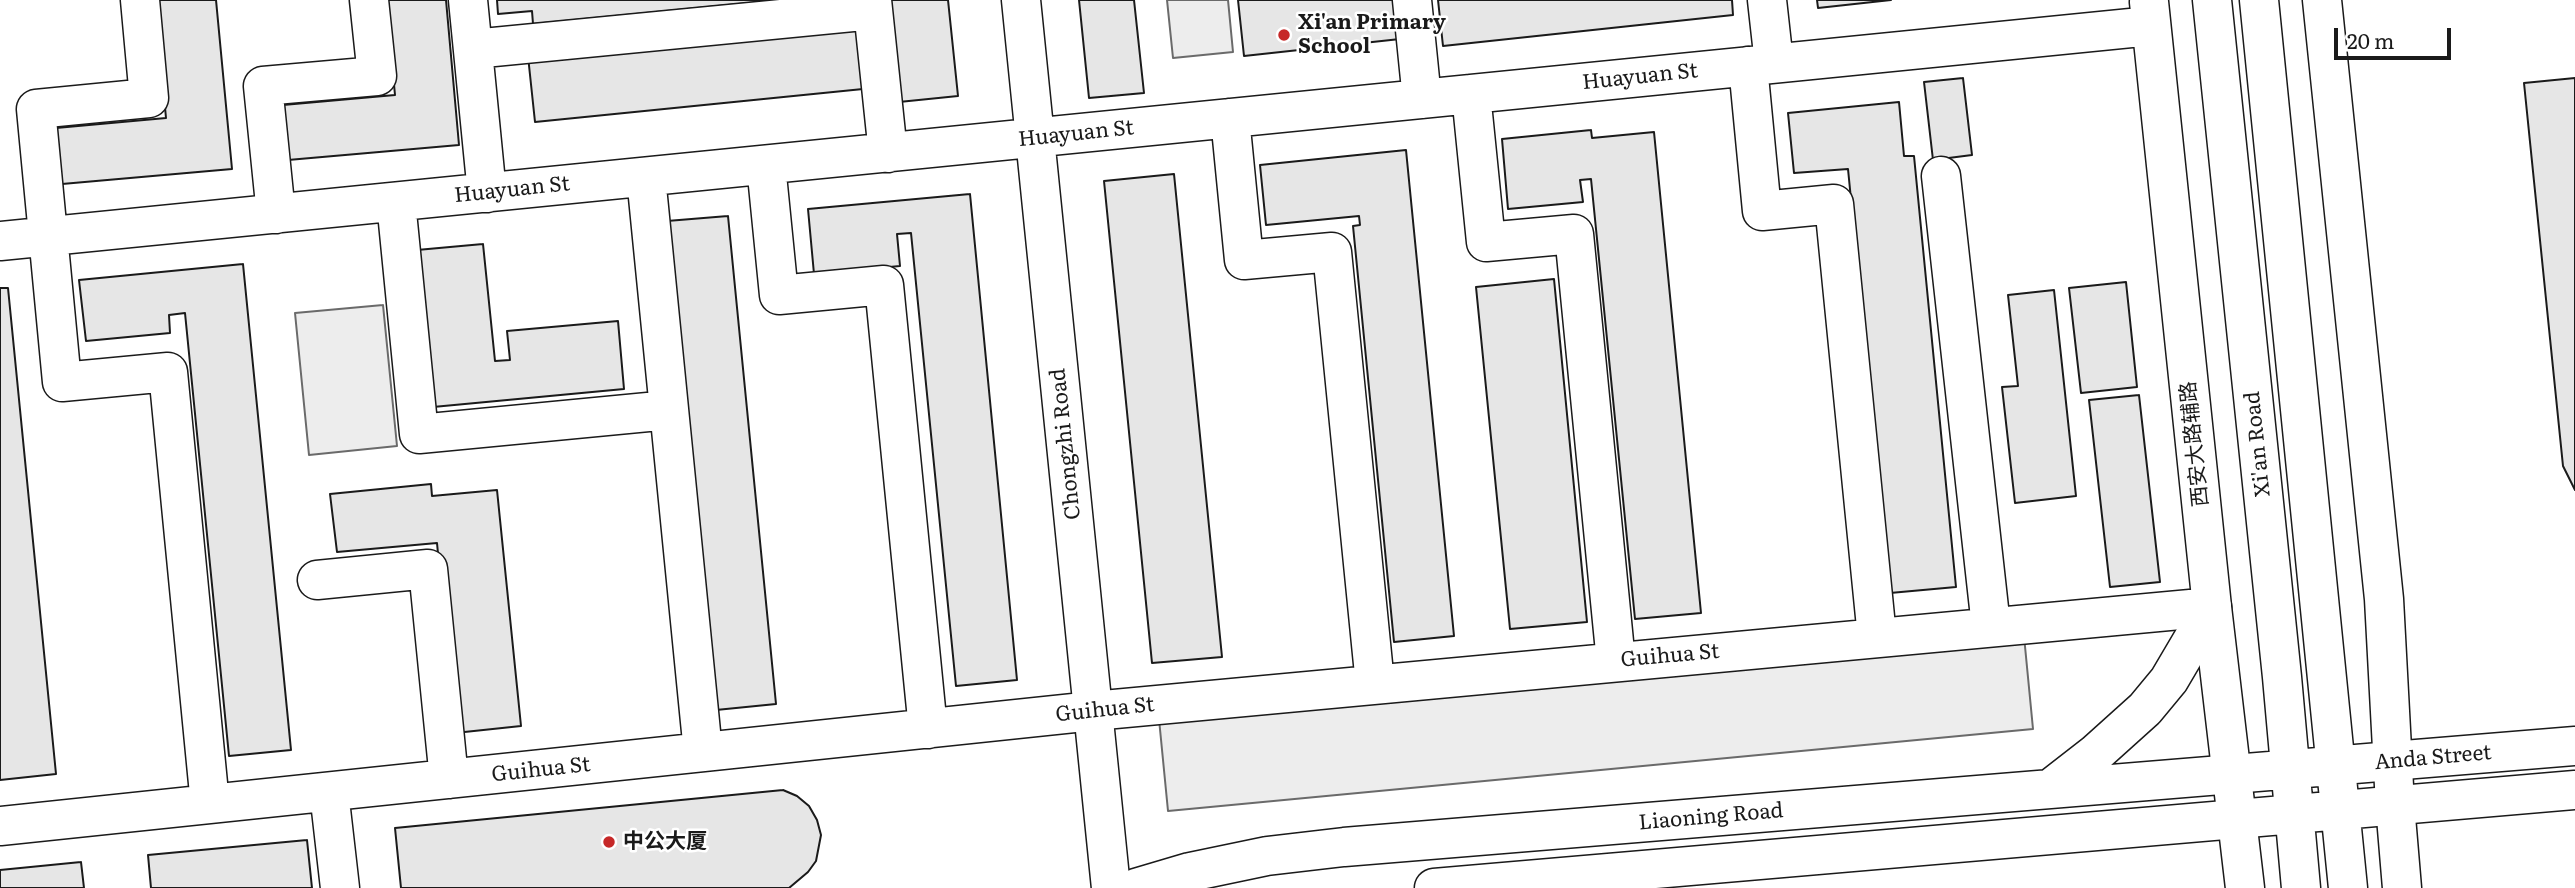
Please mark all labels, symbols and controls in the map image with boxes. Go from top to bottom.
place label: Xi'an Primary School [1298,10,1446,60]
scale bar [2337,14,2454,58]
text: 20 m [2347,24,2394,55]
marker: Xi'an Primary School [1276,27,1292,43]
street label: Huayuan St [1581,58,1699,96]
street label: Huayuan St [1017,115,1135,153]
street label: Huayuan St [453,171,571,209]
street label: Chongzhi Road [1046,367,1086,521]
street label: 西安大路辅路 [2176,380,2214,508]
street label: Xi'an Road [2240,390,2276,498]
street label: Guihua St [1620,639,1720,673]
street label: Guihua St [1054,692,1156,728]
street label: Anda Street [2374,740,2492,776]
street label: Guihua St [490,752,592,788]
street label: Liaoning Road [1638,798,1784,836]
place label: 中公大厦 [623,829,707,855]
marker: 中公大厦 [601,834,617,850]

